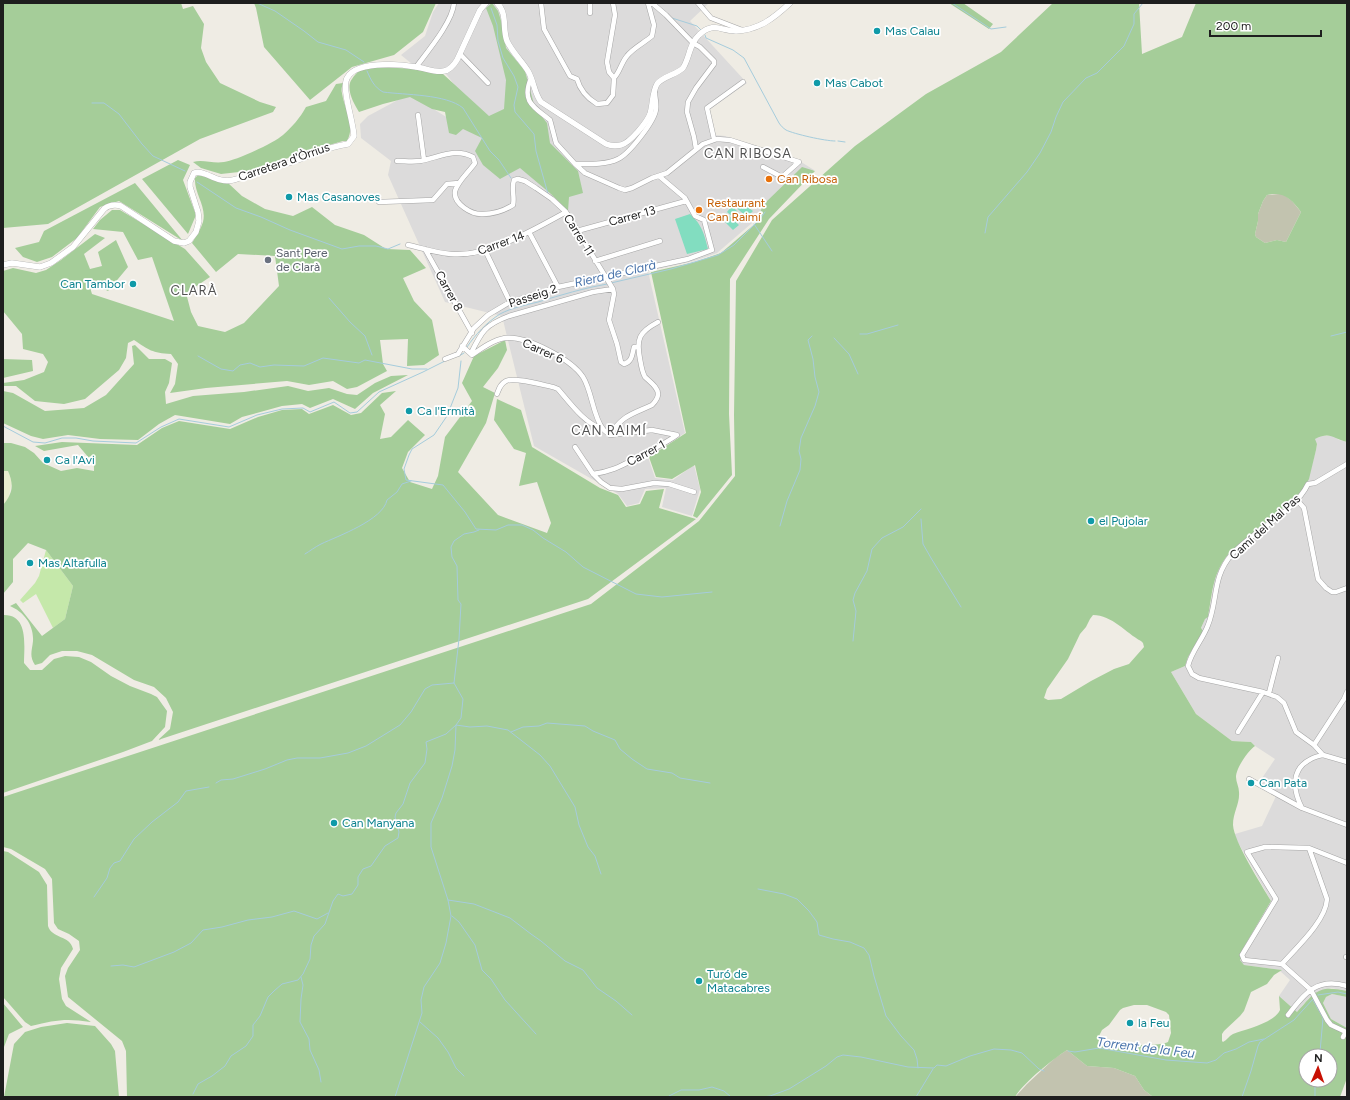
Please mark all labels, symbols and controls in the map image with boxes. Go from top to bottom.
scale bar [1210,12,1321,38]
text: 200 m [1216,19,1251,33]
place label: Mas Calau [885,24,940,38]
marker: Mas Calau [872,26,882,36]
place label: Mas Cabot [825,76,884,90]
marker: Mas Cabot [812,78,822,88]
street label: Carretera d'Òrrius [237,140,332,184]
district label: CAN RIBOSA [704,146,792,161]
place label: Can Ribosa [777,172,837,186]
marker: Can Ribosa [764,174,774,184]
place label: Mas Casanoves [297,190,380,204]
marker: Mas Casanoves [284,192,294,202]
place label: Restaurant Can Raimí [707,196,766,224]
street label: Carrer 13 [607,203,657,229]
marker: Restaurant Can Raimí [694,205,704,215]
street label: Carrer 11 [561,212,597,258]
street label: Carrer 14 [476,228,527,258]
place label: Sant Pere de Clarà [276,246,328,274]
marker: Sant Pere de Clarà [263,255,273,265]
water label: Riera de Clarà [573,257,658,290]
street label: Carrer 8 [432,268,466,314]
place label: Can Tambor [60,277,125,291]
marker: Can Tambor [128,279,138,289]
street label: Passeig 2 [507,282,559,310]
district label: CLARÀ [171,283,217,298]
street label: Carrer 6 [520,336,566,366]
place label: Ca l'Ermità [417,404,475,418]
marker: Ca l'Ermità [404,406,414,416]
district label: CAN RAIMÍ [571,423,647,438]
street label: Carrer 1 [624,437,668,469]
place label: Ca l'Avi [55,453,95,467]
marker: Ca l'Avi [42,455,52,465]
street label: Camí del Mal Pas [1227,491,1304,562]
place label: el Pujolar [1099,514,1148,528]
marker: el Pujolar [1086,516,1096,526]
place label: Mas Altafulla [38,556,107,570]
marker: Mas Altafulla [25,558,35,568]
place label: Can Pata [1259,776,1307,790]
marker: Can Pata [1246,778,1256,788]
place label: Can Manyana [342,816,414,830]
marker: Can Manyana [329,818,339,828]
place label: Turó de Matacabres [707,967,770,995]
marker: Turó de Matacabres [694,976,704,986]
place label: la Feu [1138,1016,1169,1030]
marker: la Feu [1125,1018,1135,1028]
water label: Torrent de la Feu [1096,1034,1196,1061]
north arrow [1298,1048,1338,1088]
text: N [1314,1052,1323,1065]

